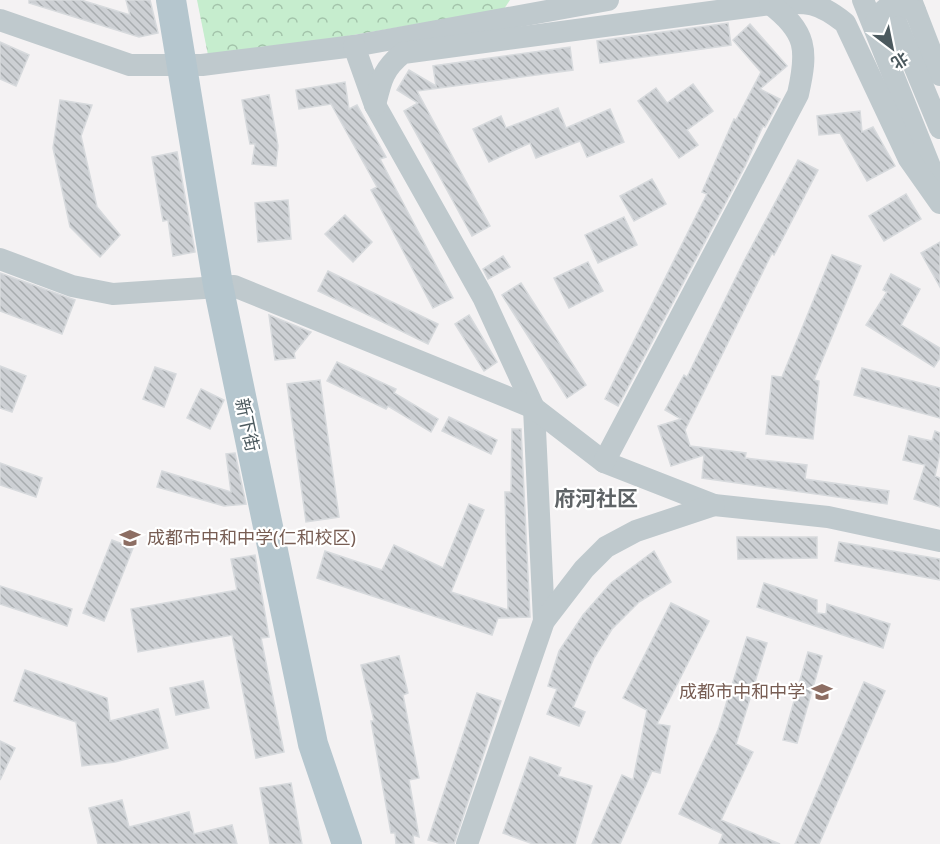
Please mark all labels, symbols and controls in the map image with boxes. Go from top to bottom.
north arrow [862,18,922,78]
text: 北 [887,47,913,74]
street label: 新下街 [231,396,265,454]
district label: 府河社区 [554,484,638,512]
place label: 成都市中和中学(仁和校区) [147,525,356,549]
school or university icon: 成都市中和中学(仁和校区) [118,526,142,550]
place label: 成都市中和中学 [679,679,805,703]
school or university icon: 成都市中和中学 [810,680,834,704]

